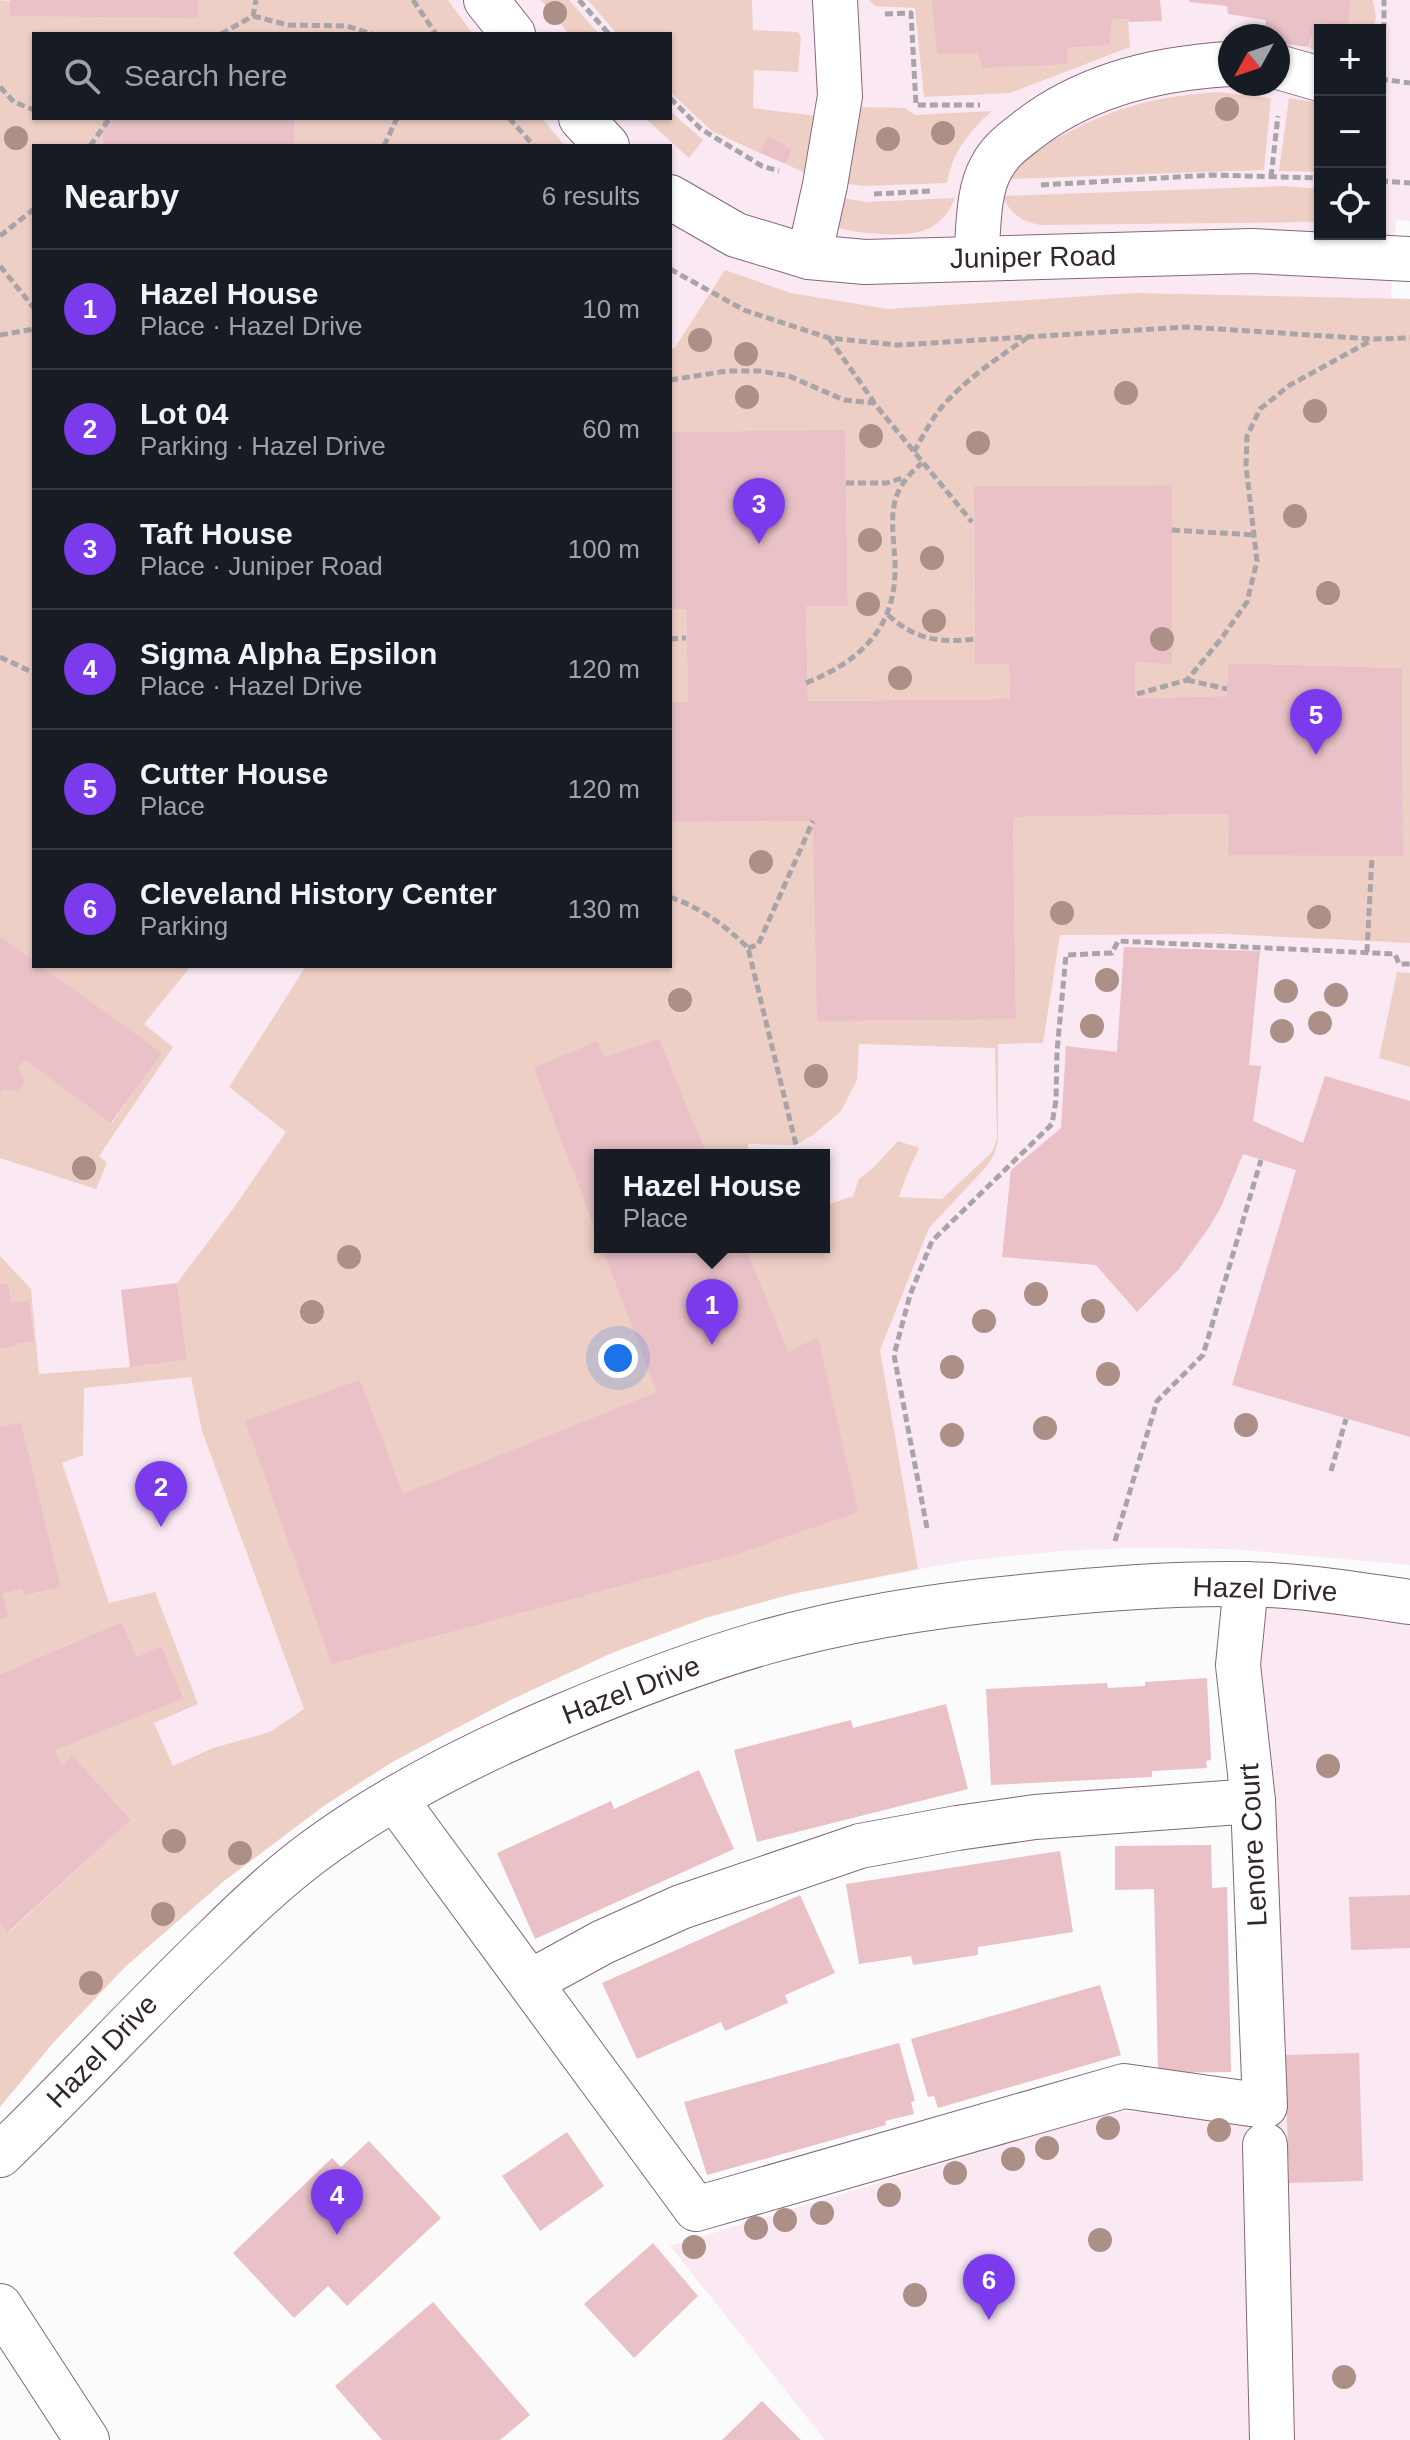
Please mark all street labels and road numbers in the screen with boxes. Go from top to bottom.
street label: Juniper Road [949,240,1117,274]
street label: Hazel Drive [1192,1571,1338,1607]
street label: Hazel Drive [558,1650,704,1730]
street label: Lenore Court [1233,1762,1273,1927]
street label: Hazel Drive [41,1988,163,2114]

